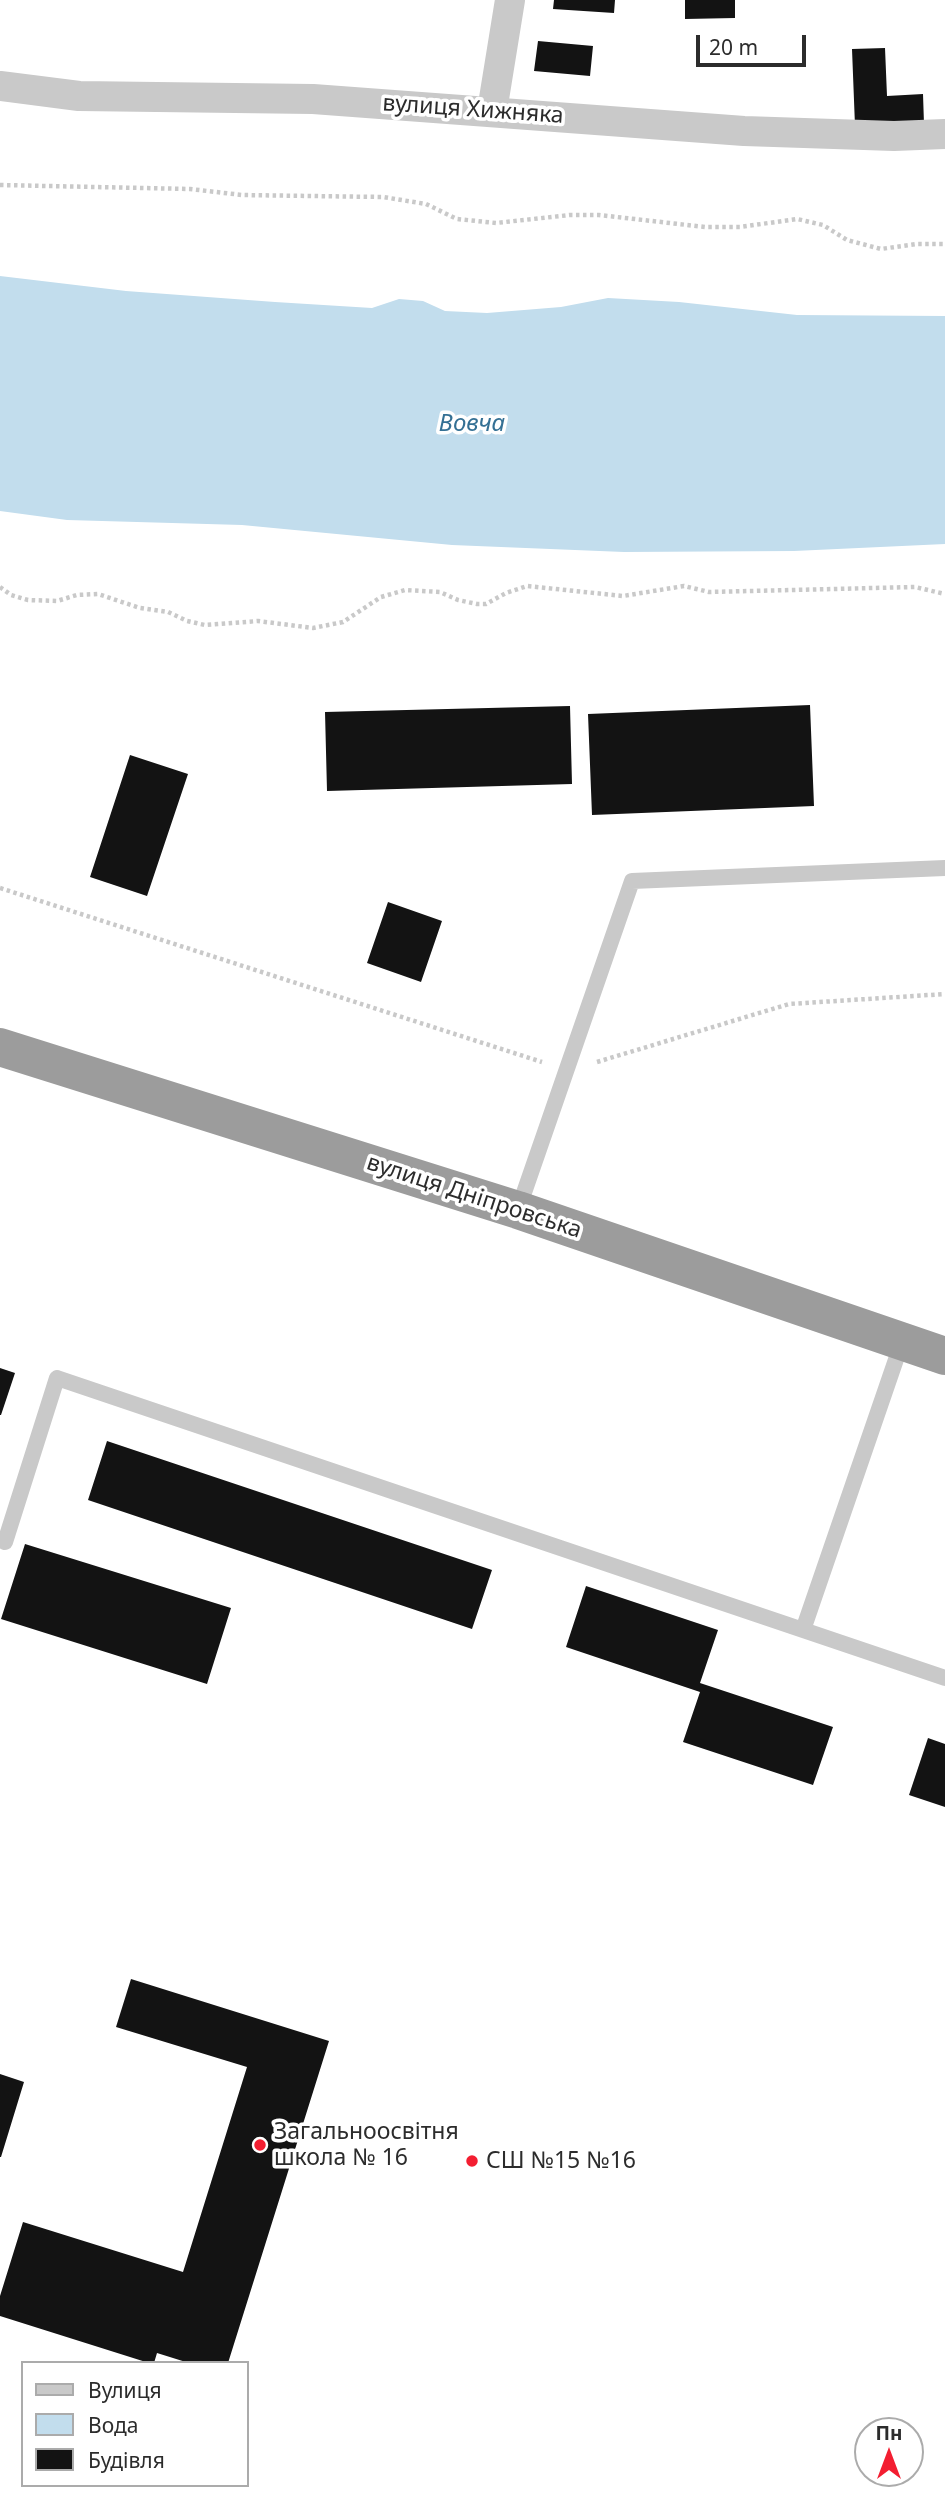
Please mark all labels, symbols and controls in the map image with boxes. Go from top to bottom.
scale bar [700,21,810,65]
text: 20 m [709,33,758,61]
street label: вулиця Хижняка [381,90,565,130]
water label: Вовча [439,410,505,438]
street label: вулиця Дніпровська [363,1149,585,1245]
place label: Загальноосвітня школа № 16 [274,2118,459,2172]
marker: Загальноосвітня школа № 16 [252,2137,268,2153]
place label: СШ №15 №16 [486,2147,636,2175]
marker: СШ №15 №16 [464,2153,480,2169]
legend [21,2361,248,2487]
text: Вулиця [88,2376,162,2404]
text: Вода [88,2411,138,2439]
north arrow [854,2417,924,2487]
text: Пн [876,2420,902,2446]
text: Будівля [88,2446,165,2474]

